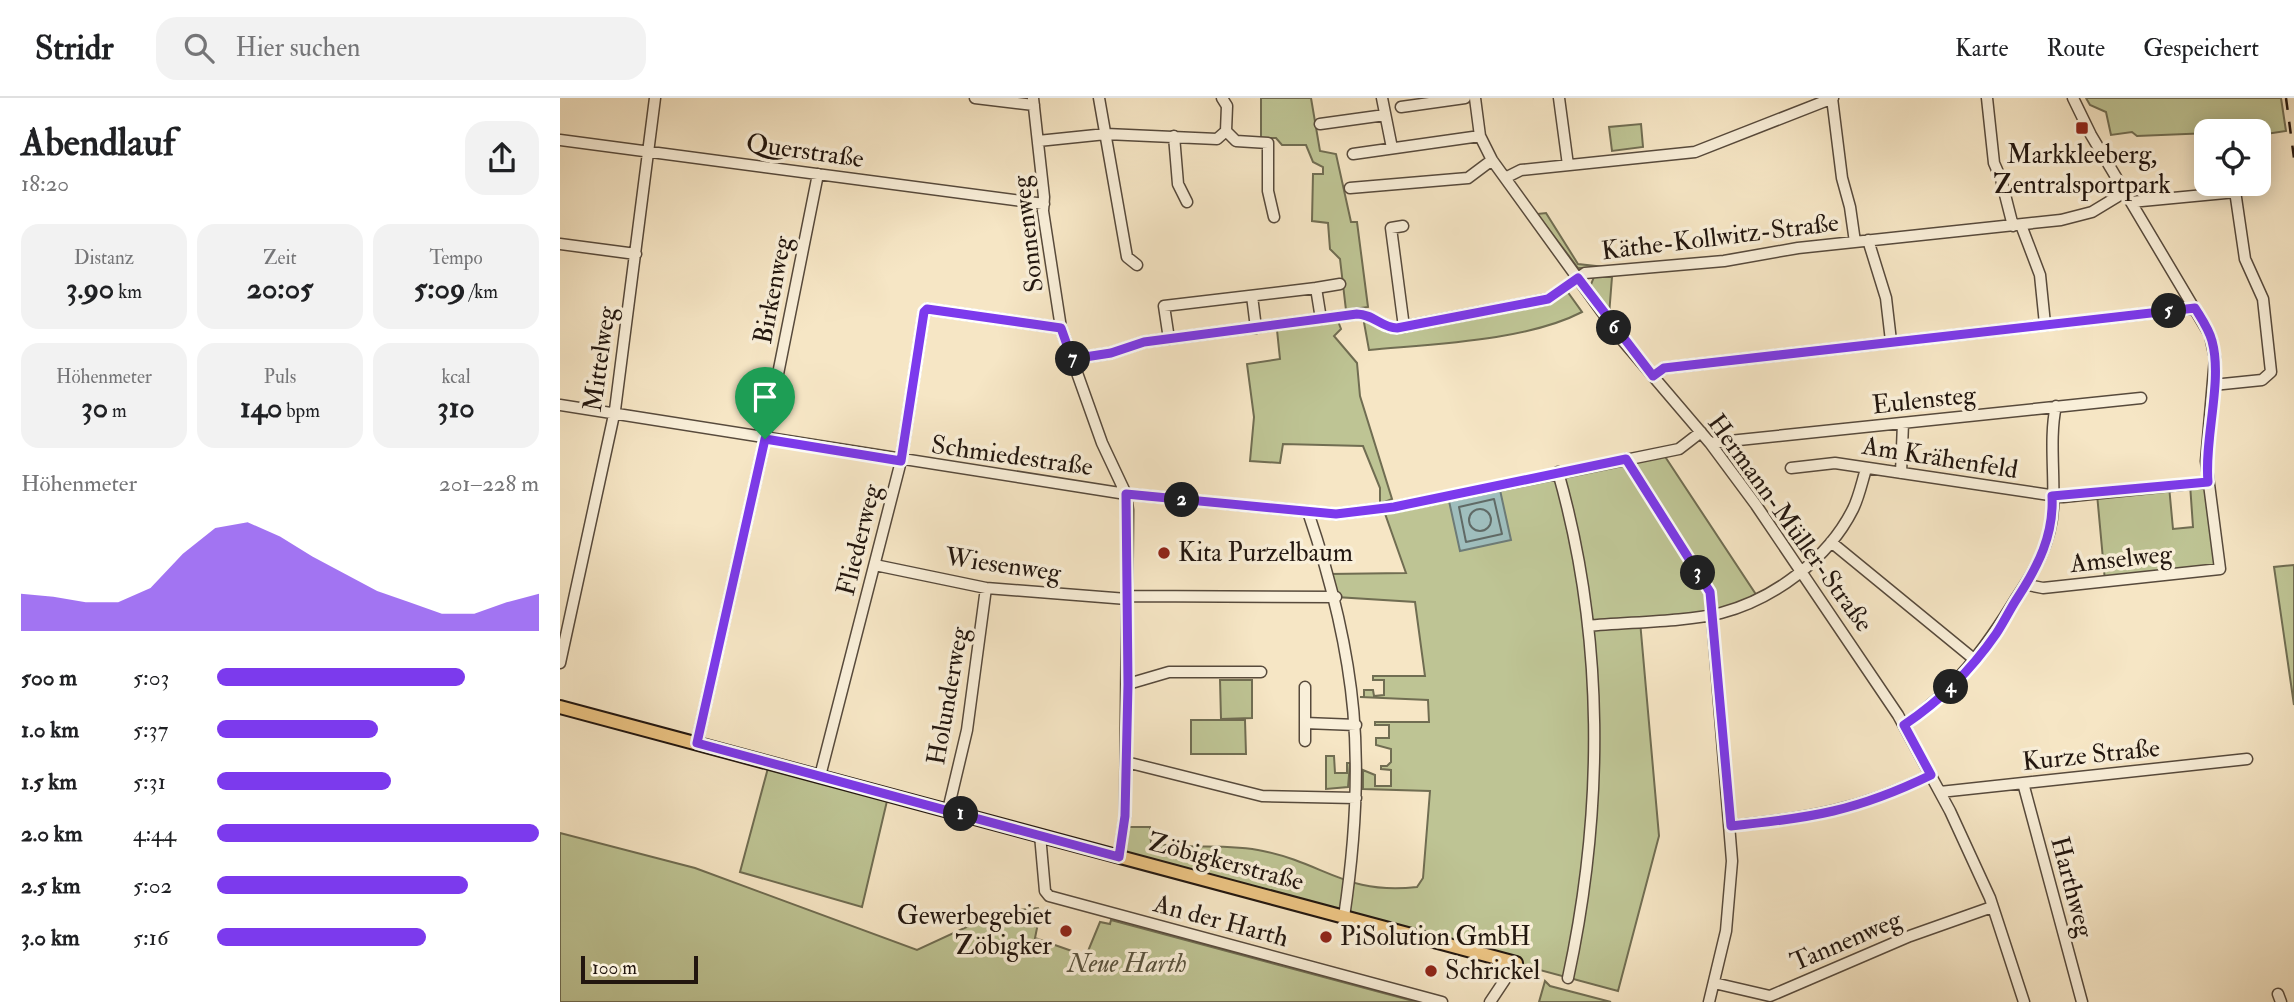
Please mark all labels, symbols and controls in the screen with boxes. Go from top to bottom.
search box [156,17,646,80]
text: Stridr [35,28,114,69]
icon: search [180,29,218,67]
text: Hier suchen [236,32,360,64]
text: Karte [1955,33,2008,64]
text: Route [2046,33,2105,64]
text: Gespeichert [2143,33,2259,64]
text: Abendlauf [21,119,175,167]
map controls [2194,119,2271,196]
button: locate [2194,119,2271,196]
marker: Markkleeberg, Zentralsportpark [2074,120,2090,136]
button: share [465,121,539,195]
street label: Querstraße [744,127,866,175]
place label: Markkleeberg, Zentralsportpark [1993,139,2171,202]
text: 18:20 [21,169,69,198]
street label: Sonnenweg [1005,173,1051,294]
street label: Käthe-Kollwitz-Straße [1599,207,1841,267]
street label: Birkenweg [747,232,799,347]
text: Distanz [74,246,134,270]
text: Zeit [263,246,297,270]
text: Tempo [429,246,483,270]
text: 3.90 [66,270,114,307]
text: 20:05 [247,270,313,307]
text: 5:09 [414,270,465,307]
text: km [114,280,142,304]
text: /km [465,280,498,304]
pin: 5 [2152,294,2186,328]
text: 5 [2164,298,2173,322]
street label: Mittelweg [577,303,623,414]
pin: 6 [1596,310,1632,345]
text: 6 [1609,315,1618,339]
pin: 7 [1056,342,1090,376]
text: 7 [1068,346,1077,370]
text: Höhenmeter [56,365,152,389]
text: Puls [264,365,296,389]
text: kcal [441,365,471,389]
pin [735,367,795,439]
icon: arrive [746,378,784,416]
street label: Eulensteg [1871,379,1979,421]
text: 30 [81,389,108,426]
text: 140 [240,389,282,426]
text: 310 [437,389,475,426]
text: m [108,399,127,423]
text: bpm [282,399,320,423]
street label: Hermann-Müller-Straße [1700,408,1880,638]
street label: Schmiedestraße [929,429,1095,483]
street label: Am Krähenfeld [1859,430,2020,486]
text: Höhenmeter [21,469,137,498]
text: 201–228 m [439,469,539,498]
street label: Fliederweg [830,480,889,599]
pin: 2 [1164,482,1200,518]
text: 2 [1177,487,1186,511]
place label: Kita Purzelbaum [1178,537,1353,569]
street label: Amselweg [2067,538,2175,580]
street label: Wiesenweg [942,541,1064,589]
marker: Kita Purzelbaum [1156,545,1172,561]
pin: 3 [1680,556,1716,590]
text: 3 [1694,560,1701,584]
street label: Holunderweg [920,623,976,768]
text: 500 m [21,663,77,692]
text: 5:03 [133,663,169,692]
pin: 4 [1934,670,1968,704]
text: 4 [1945,674,1956,698]
text: 1.0 km [21,715,79,744]
text: 5:37 [133,715,168,744]
street label: Kurze Straße [2021,732,2161,778]
text: 1.5 km [21,767,77,796]
text: 5:31 [133,767,166,796]
pin: 1 [944,796,978,832]
text: 1 [957,801,964,825]
text: 2.0 km [21,819,83,848]
text: 4:44 [133,819,176,848]
street label: Zöbigkerstraße [1145,826,1307,898]
street label: Harthweg [2043,833,2101,942]
text: 2.5 km [21,871,81,900]
text: 5:02 [133,871,172,900]
street label: An der Harth [1149,887,1292,954]
place label: Gewerbegebiet Zöbigker [897,900,1052,962]
street label: Tannenweg [1786,903,1907,979]
place label: PiSolution GmbH [1340,921,1531,953]
text: 3.0 km [21,923,80,952]
text: 5:16 [133,923,169,952]
marker: Gewerbegebiet Zöbigker [1058,923,1074,939]
marker: PiSolution GmbH [1318,929,1334,945]
park label: Neue Harth [1065,948,1187,980]
scale bar [581,953,698,985]
place label: Schrickel [1445,955,1540,987]
text: 100 m [592,956,637,980]
marker: Schrickel [1423,963,1439,979]

